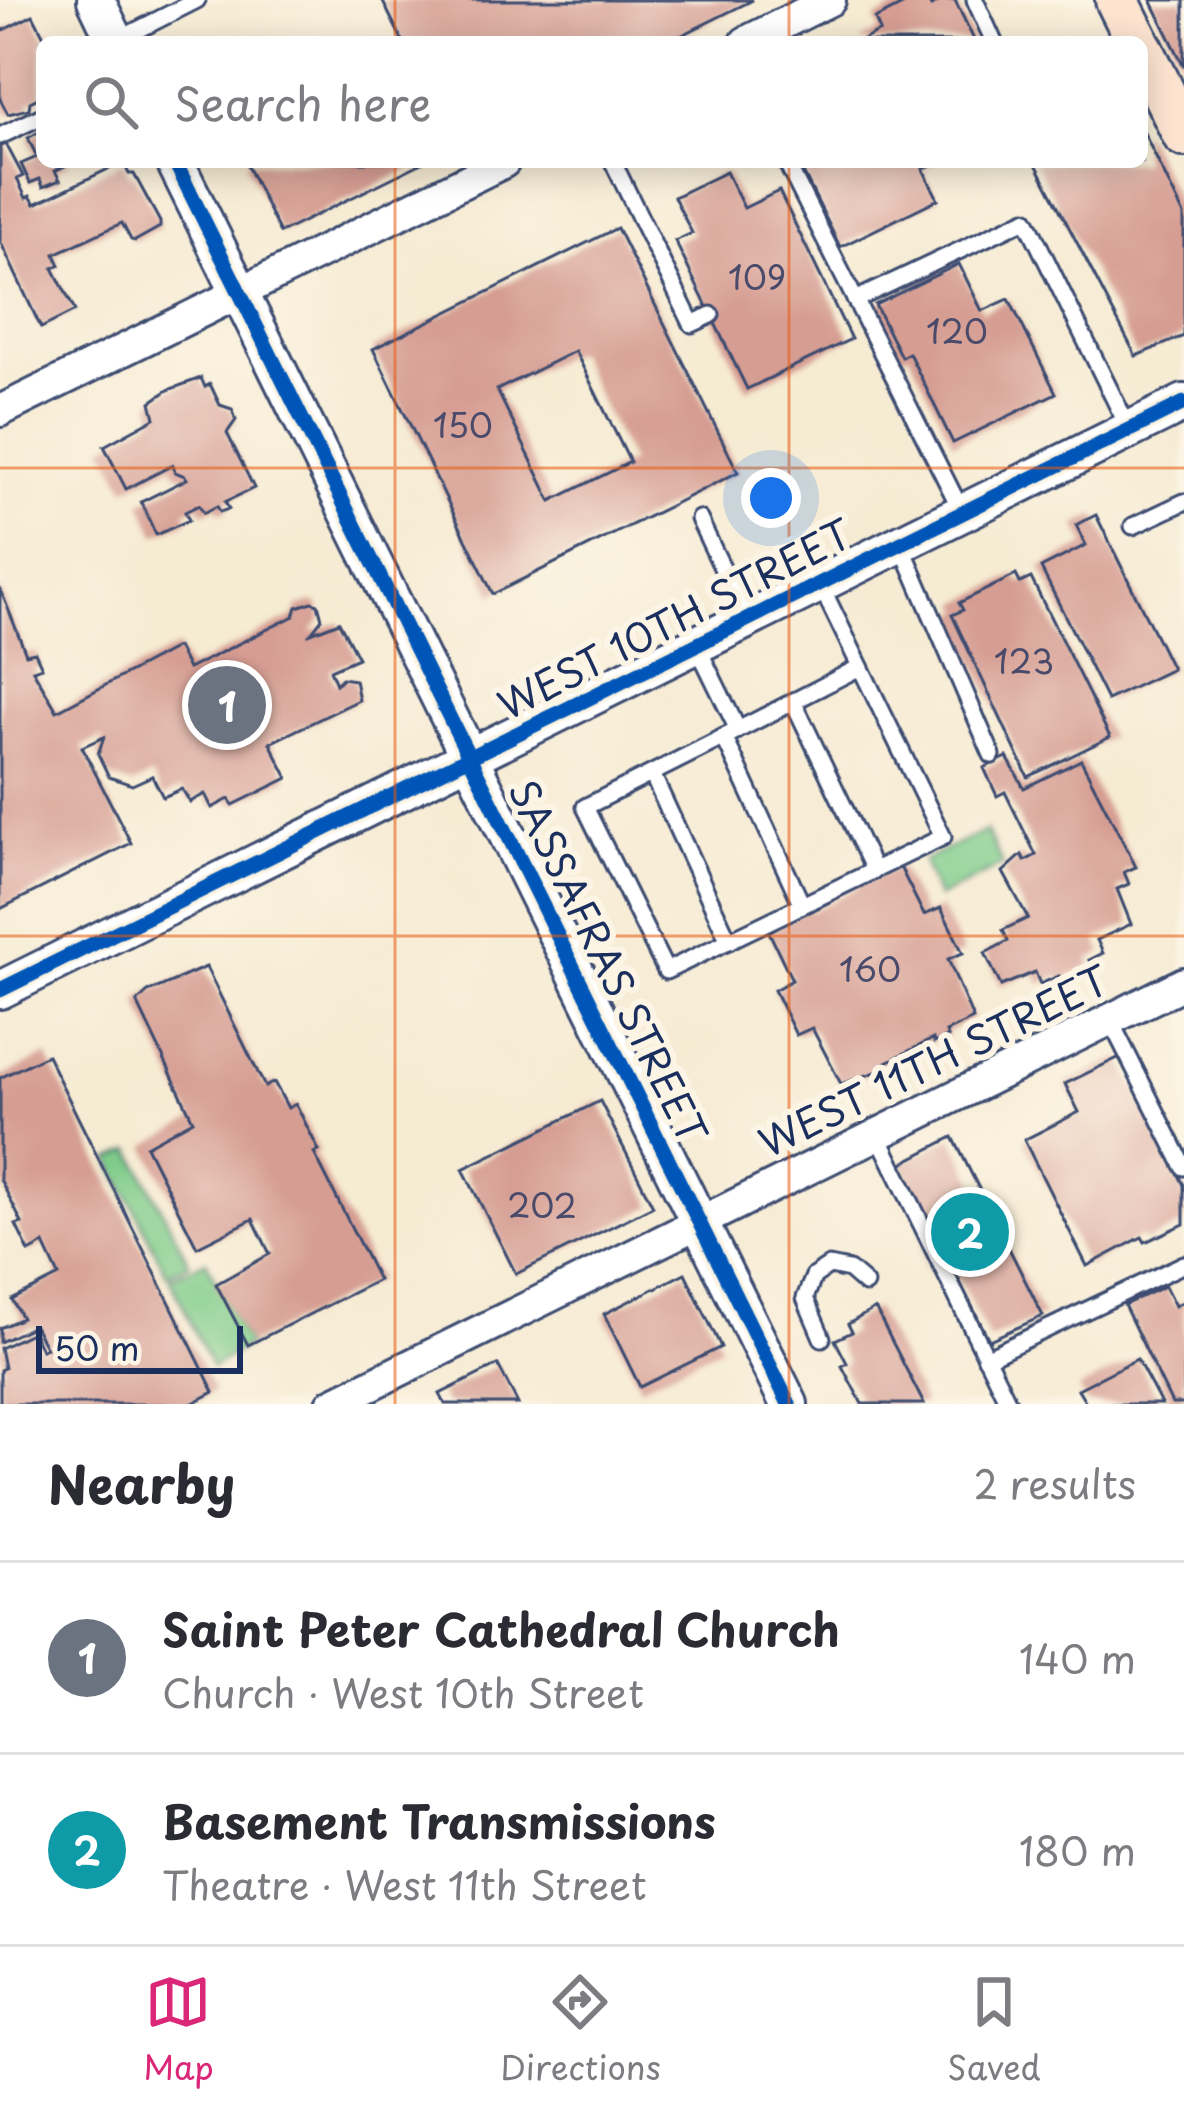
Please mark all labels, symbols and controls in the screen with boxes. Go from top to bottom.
search box [36,36,1148,168]
text: Search here [174,68,431,136]
icon: search [78,69,144,135]
house number: 109 [728,251,786,301]
house number: 120 [926,305,988,355]
house number: 150 [433,399,493,449]
your location [741,468,801,528]
street label: WEST 10TH STREET [487,503,862,733]
house number: 123 [994,635,1054,685]
pin: 1 [188,660,266,750]
street label: SASSAFRAS STREET [495,769,723,1153]
house number: 160 [839,943,901,993]
street label: WEST 11TH STREET [748,949,1118,1170]
house number: 202 [507,1179,577,1229]
pin: 2 [931,1187,1009,1277]
scale bar [36,1320,243,1373]
text: 50 m [54,1322,140,1372]
text: Nearby [48,1444,235,1521]
text: 2 results [974,1453,1136,1512]
text: Saint Peter Cathedral Church [162,1594,840,1662]
text: 1 [78,1628,96,1687]
text: 140 m [1019,1628,1136,1687]
text: Church · West 10th Street [162,1662,644,1721]
text: Basement Transmissions [162,1786,716,1854]
text: 2 [73,1820,101,1879]
text: 180 m [1019,1820,1136,1879]
text: Theatre · West 11th Street [162,1854,647,1913]
tab: Map [143,1969,214,2091]
tab: Directions [500,1969,661,2091]
tab: Saved [947,1969,1041,2091]

